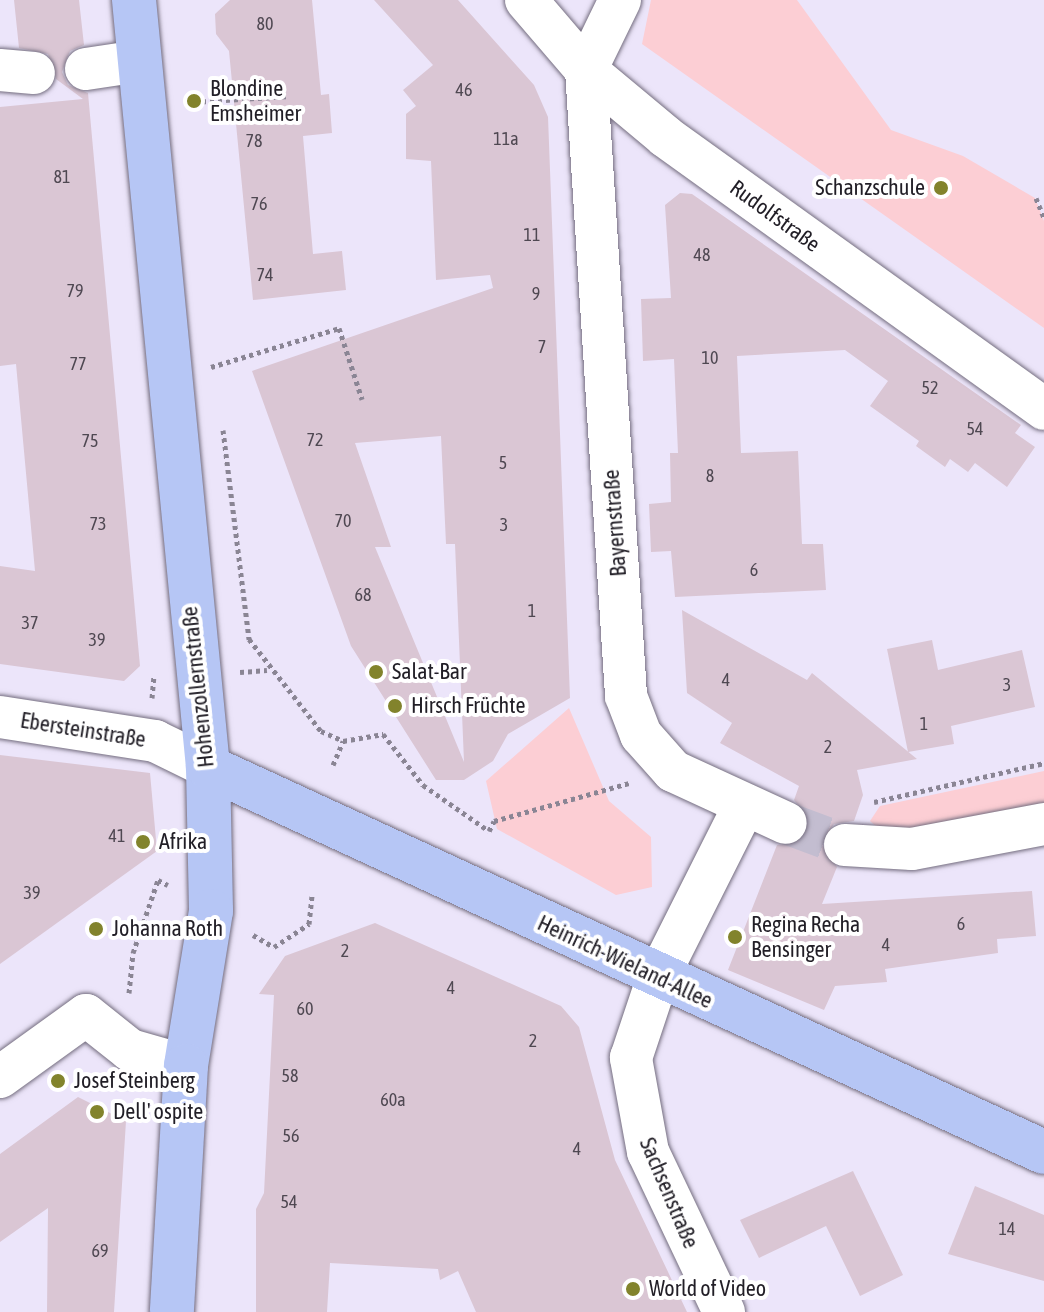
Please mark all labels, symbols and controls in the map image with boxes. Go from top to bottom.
house number: 80 [257,13,273,35]
place label: Blondine Emsheimer [210,75,301,126]
house number: 46 [456,79,472,101]
marker: Blondine Emsheimer [185,92,203,110]
house number: 11a [493,128,519,150]
house number: 78 [246,130,262,152]
house number: 81 [54,166,70,188]
street label: Rudolfstraße [725,174,825,258]
place label: Schanzschule [815,175,925,201]
marker: Schanzschule [932,179,950,197]
house number: 76 [251,193,267,215]
house number: 11 [524,224,540,246]
house number: 48 [694,244,710,266]
house number: 74 [257,264,273,286]
house number: 79 [67,280,83,302]
house number: 9 [532,283,540,305]
house number: 7 [538,336,546,358]
house number: 10 [702,347,718,369]
house number: 77 [70,353,86,375]
house number: 52 [922,377,938,399]
house number: 54 [967,418,983,440]
house number: 72 [307,429,323,451]
house number: 75 [82,430,98,452]
house number: 5 [499,452,507,474]
house number: 8 [706,465,714,487]
street label: Bayernstraße [598,469,632,577]
house number: 70 [335,510,351,532]
house number: 73 [90,513,106,535]
house number: 3 [500,514,508,536]
house number: 6 [750,559,758,581]
house number: 68 [355,584,371,606]
house number: 1 [528,600,536,622]
street label: Hohenzollernstraße [176,605,220,769]
house number: 37 [22,612,38,634]
house number: 39 [89,629,105,651]
place label: Salat-Bar [392,659,467,685]
marker: Salat-Bar [367,663,385,681]
house number: 4 [722,669,730,691]
house number: 3 [1003,674,1011,696]
place label: Hirsch Früchte [411,693,525,719]
marker: Hirsch Früchte [386,697,404,715]
street label: Ebersteinstraße [18,707,148,753]
house number: 1 [920,713,928,735]
house number: 2 [824,736,832,758]
house number: 41 [109,825,125,847]
place label: Afrika [159,829,207,855]
marker: Afrika [134,833,152,851]
house number: 39 [24,882,40,904]
street label: Heinrich-Wieland-Allee [533,910,717,1014]
place label: Regina Recha Bensinger [751,911,860,962]
house number: 6 [957,913,965,935]
place label: Johanna Roth [112,916,223,942]
marker: Johanna Roth [87,920,105,938]
marker: Regina Recha Bensinger [726,928,744,946]
house number: 4 [882,934,890,956]
house number: 2 [341,940,349,962]
house number: 4 [447,977,455,999]
house number: 60 [297,998,313,1020]
house number: 2 [529,1030,537,1052]
house number: 58 [282,1065,298,1087]
place label: Josef Steinberg [74,1068,195,1094]
marker: Josef Steinberg [49,1072,67,1090]
house number: 60a [380,1089,406,1111]
place label: Dell' ospite [113,1099,203,1125]
marker: Dell' ospite [88,1103,106,1121]
house number: 56 [283,1125,299,1147]
street label: Sachsenstraße [634,1134,704,1252]
house number: 4 [573,1138,581,1160]
house number: 54 [281,1191,297,1213]
house number: 14 [999,1218,1015,1240]
house number: 69 [92,1240,108,1262]
place label: World of Video [649,1276,766,1302]
marker: World of Video [624,1280,642,1298]

